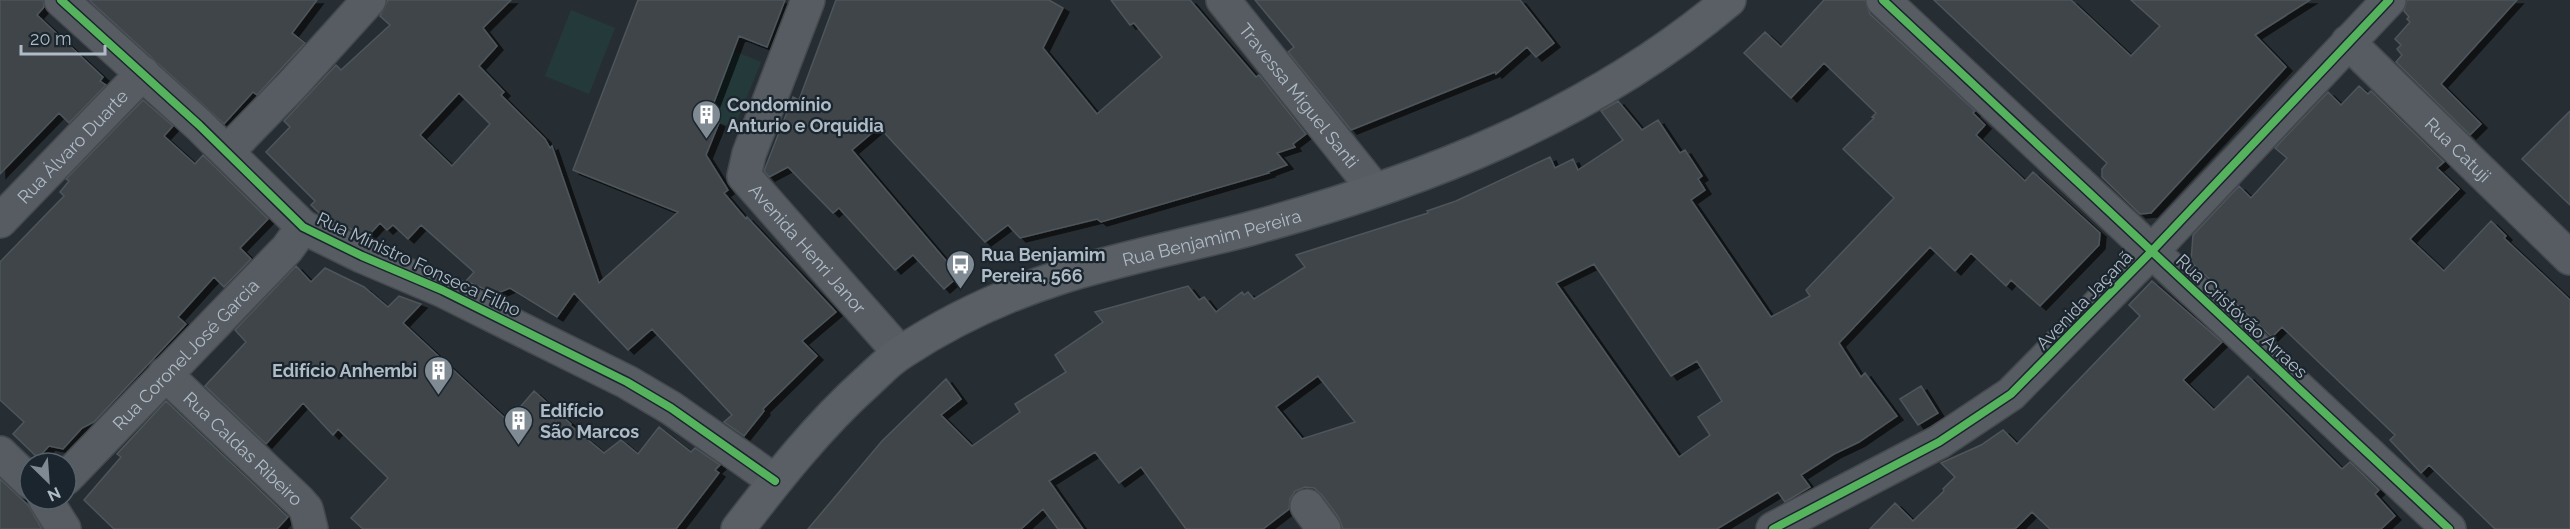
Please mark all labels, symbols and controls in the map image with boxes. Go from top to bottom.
scale bar [21,18,105,56]
street label: Travessa Miguel Santi [1235,19,1363,172]
text: 20 m [30,28,72,49]
street label: Rua Álvaro Duarte [13,85,132,207]
place label: Condomínio Anturio e Orquidia [727,94,884,136]
building icon: Condomínio Anturio e Orquidia [690,98,722,140]
street label: Rua Catuji [2421,113,2496,186]
street label: Avenida Henri Janor [745,179,871,318]
street label: Rua Benjamim Pereira [1120,204,1303,270]
street label: Rua Ministro Fonseca Filho [314,208,524,321]
place label: Rua Benjamim Pereira, 566 [981,244,1106,286]
street label: Avenida Jaçanã [2032,246,2136,354]
bus stop icon: Rua Benjamim Pereira, 566 [944,248,976,290]
street label: Rua Cristóvão Arraes [2172,250,2312,383]
street label: Rua Coronel José Garcia [108,274,263,434]
building icon: Edifício Anhembi [422,354,454,396]
place label: Edifício Anhembi [272,360,417,381]
street label: Rua Caldas Ribeiro [180,387,307,510]
place label: Edifício São Marcos [540,400,639,442]
building icon: Edifício São Marcos [503,404,535,446]
north arrow [18,451,78,511]
text: N [45,483,64,505]

